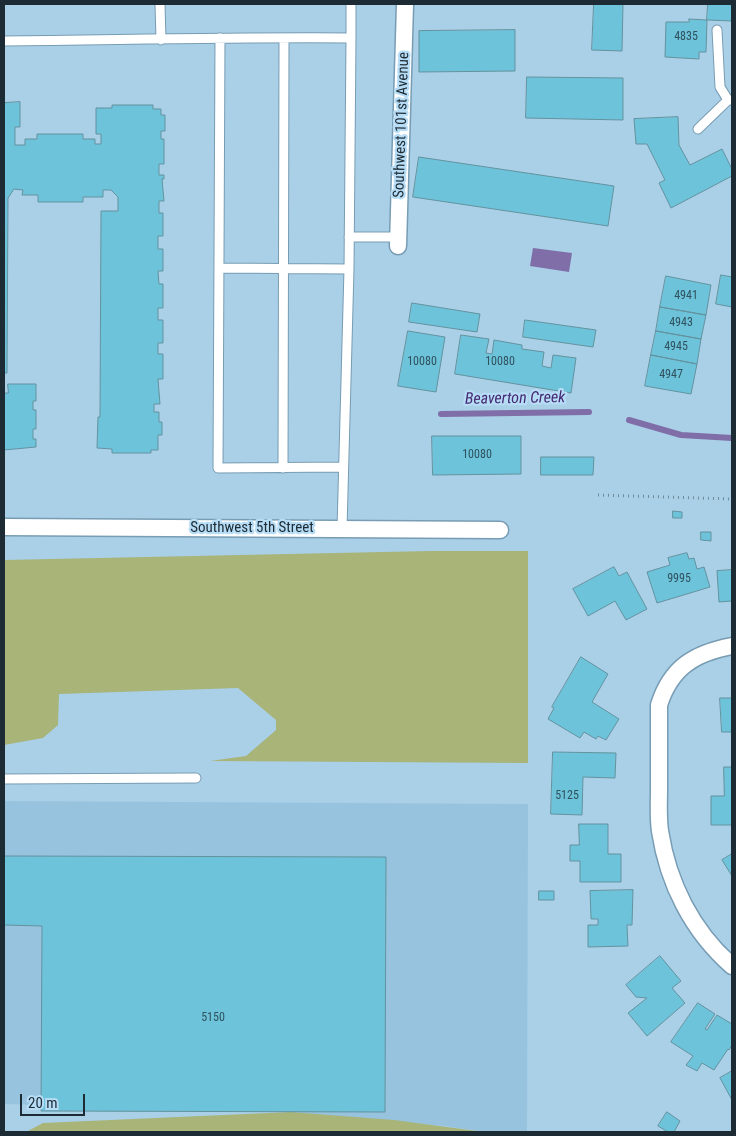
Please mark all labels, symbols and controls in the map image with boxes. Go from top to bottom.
house number: 4835 [674,30,698,44]
street label: Southwest 101st Avenue [390,52,414,198]
house number: 4941 [674,289,698,303]
house number: 4943 [669,316,693,330]
house number: 4945 [664,340,688,354]
house number: 10080 [407,355,437,369]
house number: 10080 [485,355,515,369]
house number: 4947 [659,368,683,382]
water label: Beaverton Creek [465,389,565,409]
house number: 10080 [462,448,492,462]
street label: Southwest 5th Street [190,519,314,537]
house number: 9995 [667,572,691,586]
house number: 5125 [555,789,579,803]
house number: 5150 [201,1011,225,1025]
scale bar [22,1084,88,1116]
text: 20 m [28,1094,58,1112]

